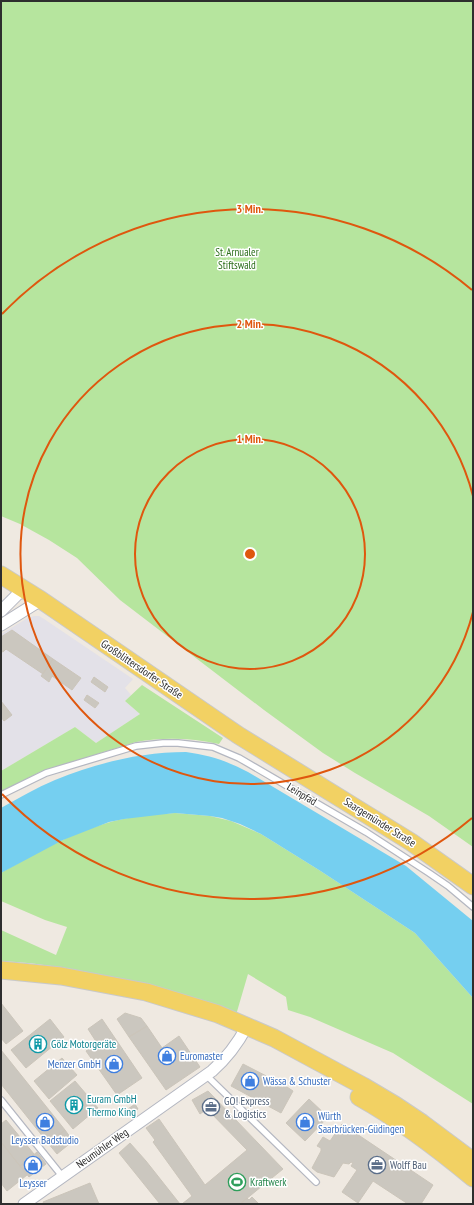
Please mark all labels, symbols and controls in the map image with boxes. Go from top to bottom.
text: 3 Min. [237,201,264,216]
park label: St. Arnualer Stiftswald [215,245,259,272]
text: 2 Min. [237,316,264,331]
text: 1 Min. [237,431,264,446]
centre of rings [243,547,257,561]
street label: Großblittersdorfer Straße [98,636,186,702]
street label: Leinpfad [284,780,320,808]
street label: Saargemünder Straße [341,794,419,850]
building icon: Gölz Motorgeräte [28,1034,48,1054]
place label: Gölz Motorgeräte [51,1037,117,1051]
shop icon: Euromaster [157,1046,177,1066]
place label: Euromaster [180,1049,223,1063]
shop icon: Menzer GmbH [104,1054,124,1074]
place label: Menzer GmbH [48,1057,101,1071]
shop icon: Wässa & Schuster [240,1071,260,1091]
place label: Wässa & Schuster [263,1074,331,1088]
place label: Euram GmbH Thermo King [87,1092,137,1119]
place label: GO! Express & Logistics [224,1094,270,1121]
building icon: Euram GmbH Thermo King [64,1095,84,1115]
office icon: GO! Express & Logistics [201,1097,221,1117]
place label: Würth Saarbrücken-Güdingen [318,1109,404,1136]
shop icon: Leysser Badstudio [35,1112,55,1132]
shop icon: Würth Saarbrücken-Güdingen [295,1112,315,1132]
street label: Neumühler Weg [73,1125,131,1171]
place label: Leysser Badstudio [11,1133,79,1147]
shop icon: Leysser [23,1155,43,1175]
office icon: Wolff Bau [367,1155,387,1175]
place label: Wolff Bau [390,1158,427,1172]
sports icon: Kraftwerk [227,1172,247,1192]
place label: Kraftwerk [250,1175,287,1189]
place label: Leysser [19,1176,47,1190]

